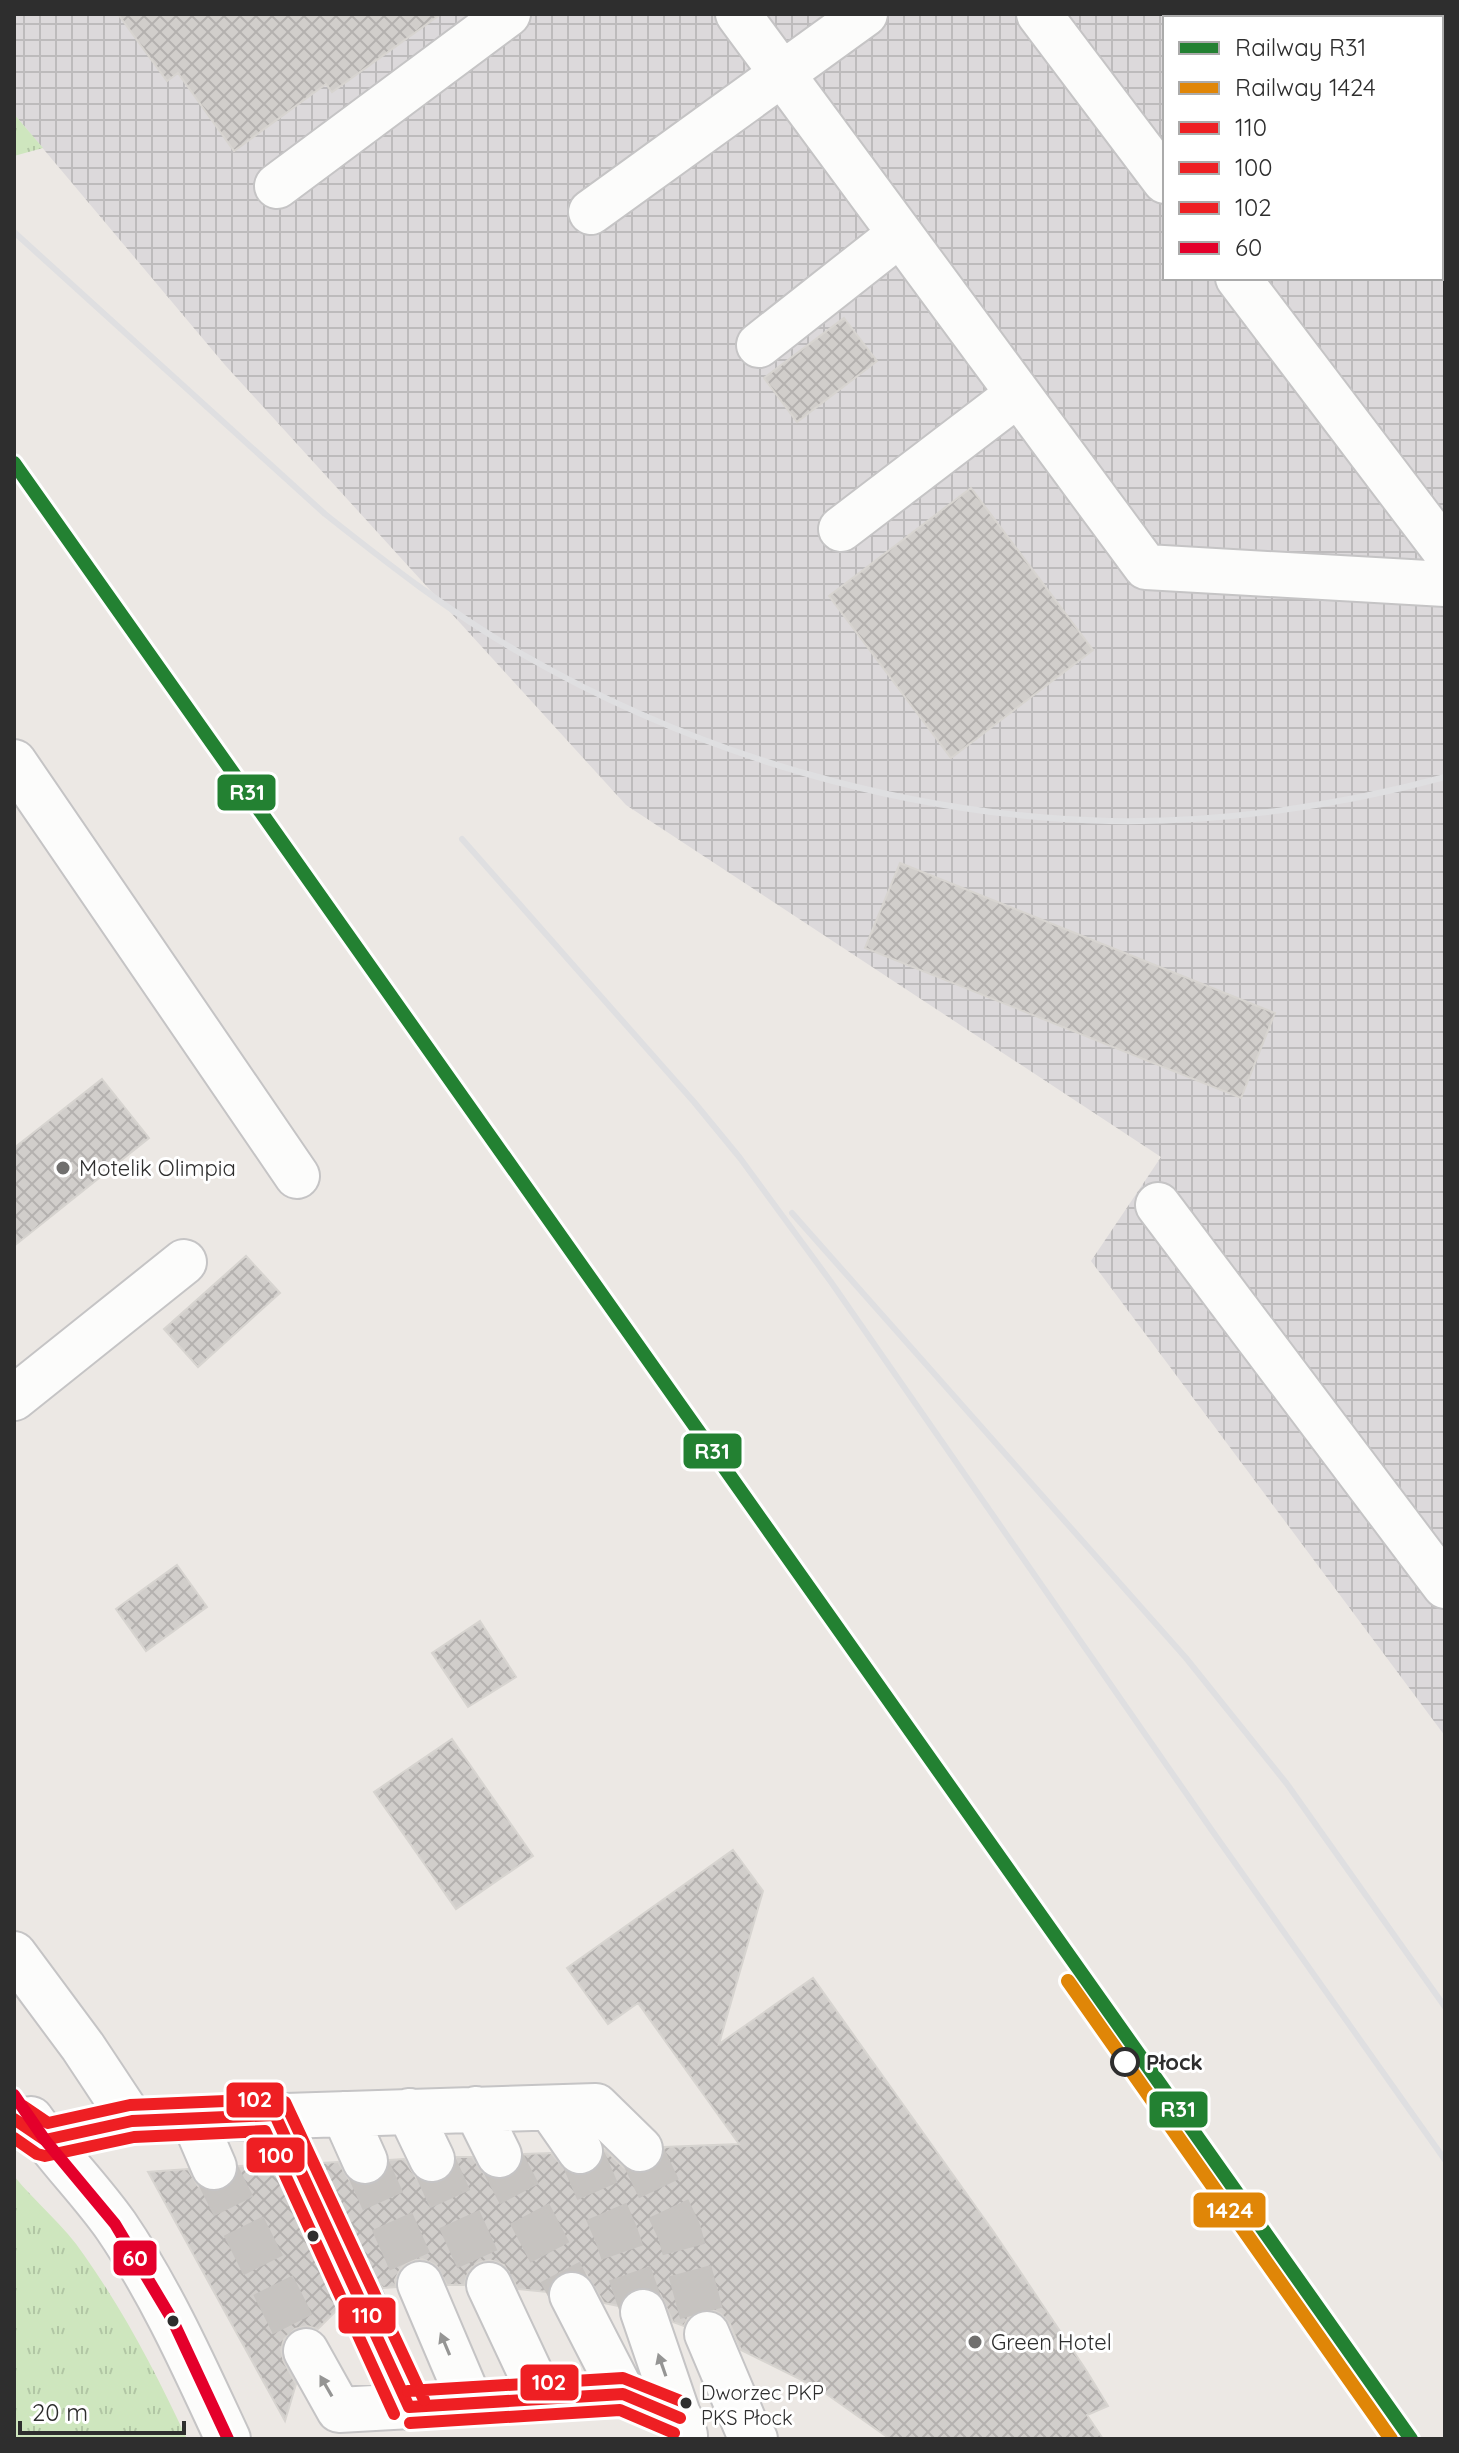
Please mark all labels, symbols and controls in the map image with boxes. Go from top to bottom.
legend [1163,16,1443,280]
text: Railway R31 [1235,32,1366,62]
text: Railway 1424 [1235,72,1376,102]
text: 110 [1235,112,1267,142]
text: 100 [1235,152,1272,182]
text: 102 [1235,192,1271,222]
text: 60 [1235,232,1262,262]
line badge: R31 [216,773,277,812]
text: R31 [229,778,265,806]
place label: Motelik Olimpia [79,1154,236,1182]
marker: Motelik Olimpia [54,1159,72,1177]
line badge: R31 [682,1432,743,1470]
text: R31 [694,1437,730,1465]
marker: Płock [1111,2048,1139,2076]
place label: Płock [1146,2048,1203,2076]
line badge: 102 [225,2081,285,2119]
text: 102 [238,2085,272,2113]
line badge: R31 [1148,2090,1209,2129]
text: R31 [1160,2095,1196,2123]
line badge: 100 [245,2136,306,2174]
text: 100 [258,2141,294,2169]
line badge: 1424 [1192,2191,1267,2229]
text: 1424 [1207,2196,1254,2224]
unlabelled marker [305,2228,321,2244]
line badge: 60 [112,2239,158,2277]
text: 60 [122,2244,148,2272]
line badge: 110 [337,2296,397,2335]
text: 110 [352,2301,382,2329]
unlabelled marker [165,2313,181,2329]
place label: Green Hotel [991,2328,1112,2356]
one-way arrow [439,2332,452,2356]
marker: Green Hotel [966,2333,984,2351]
one-way arrow [655,2353,667,2377]
line badge: 102 [519,2363,580,2402]
text: 102 [532,2368,566,2396]
one-way arrow [319,2375,333,2398]
place label: Dworzec PKP PKS Płock [701,2380,824,2430]
scale bar [20,2385,184,2435]
marker: Dworzec PKP PKS Płock [678,2395,694,2411]
text: 20 m [32,2397,88,2427]

